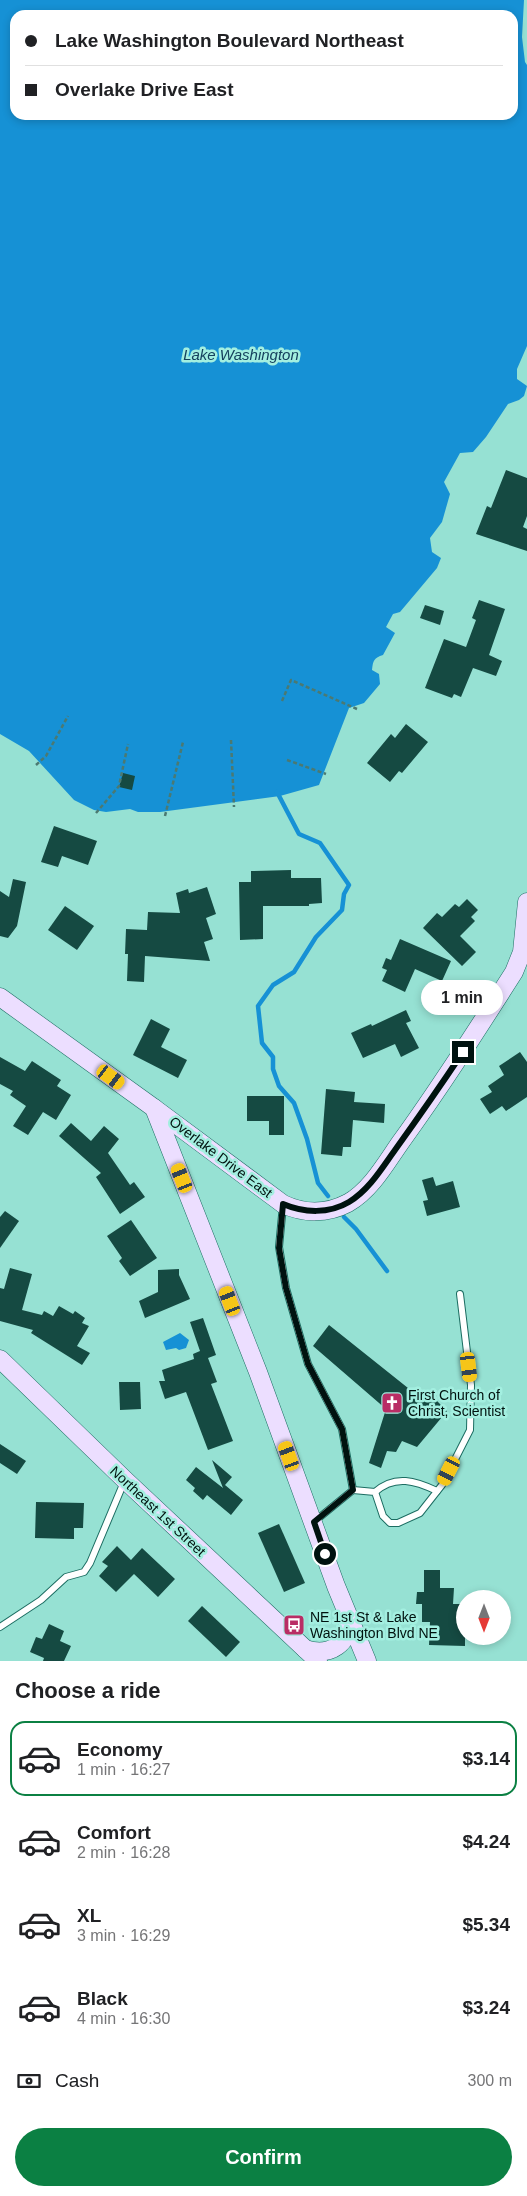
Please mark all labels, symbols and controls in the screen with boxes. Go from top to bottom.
text: Lake Washington Boulevard Northeast [55,30,404,51]
text: Overlake Drive East [55,79,234,100]
water label: Lake Washington [183,346,299,363]
callout: 1 min [422,980,504,1014]
text: 1 min [441,989,483,1006]
route end [452,1041,474,1063]
car [94,1062,127,1092]
street label: Overlake Drive East [166,1113,276,1201]
car [169,1161,194,1195]
car [217,1284,242,1318]
car [459,1351,478,1383]
place label: First Church of Christ, Scientist [408,1387,505,1419]
church icon: First Church of Christ, Scientist [380,1391,404,1415]
car [276,1439,301,1473]
car [435,1454,462,1488]
street label: Northeast 1st Street [107,1463,209,1559]
route start [314,1543,336,1565]
north arrow [456,1590,511,1645]
map controls [456,1590,511,1645]
place label: NE 1st St & Lake Washington Blvd NE [310,1609,438,1641]
bus stop icon: NE 1st St & Lake Washington Blvd NE [282,1613,306,1637]
text: Choose a ride [15,1678,160,1703]
icon: car [17,1736,62,1781]
text: Economy [77,1739,163,1760]
text: $3.14 [462,1748,510,1769]
text: 1 min · 16:27 [77,1761,170,1778]
icon: car [17,1819,62,1864]
text: Comfort [77,1822,151,1843]
text: $4.24 [462,1831,510,1852]
text: 2 min · 16:28 [77,1844,170,1861]
icon: car [17,1902,62,1947]
text: XL [77,1905,101,1926]
text: $5.34 [462,1914,510,1935]
text: 3 min · 16:29 [77,1927,170,1944]
icon: car [17,1985,62,2030]
text: Black [77,1988,128,2009]
text: $3.24 [462,1997,510,2018]
text: 4 min · 16:30 [77,2010,170,2027]
icon: cash [15,2067,43,2095]
text: Cash [55,2070,99,2091]
text: 300 m [468,2072,512,2089]
button: Confirm [15,2128,512,2186]

